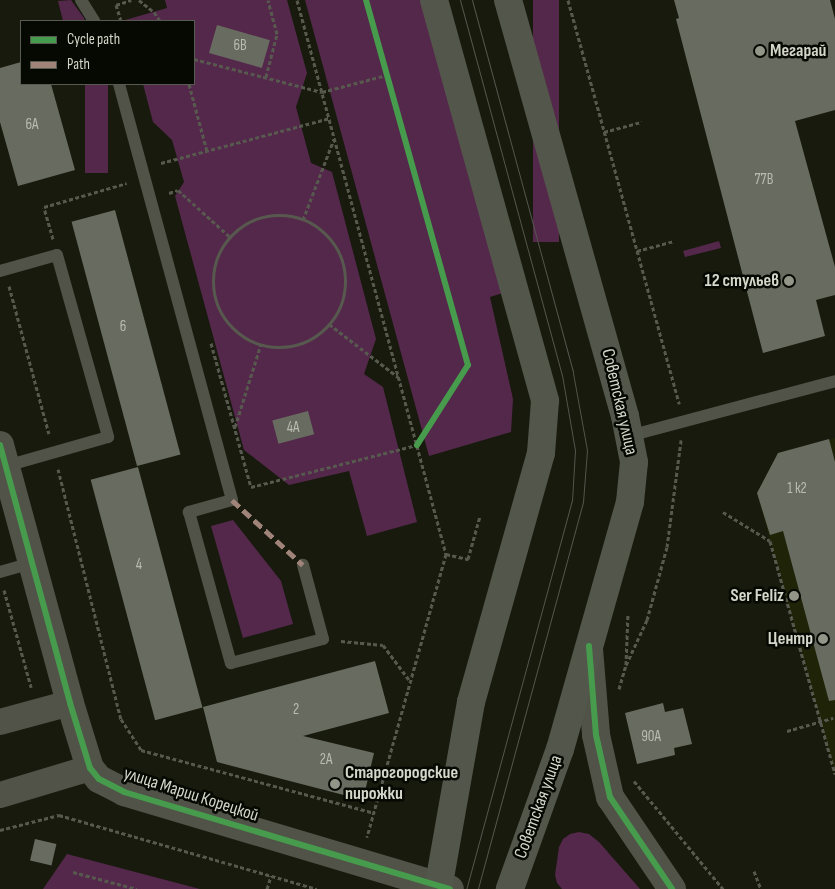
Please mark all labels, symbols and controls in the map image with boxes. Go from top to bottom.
legend [20,20,195,85]
text: Cycle path [67,30,120,49]
house number: 6В [233,37,247,55]
place label: Мегарай [770,40,826,62]
marker: Мегарай [754,45,766,57]
text: Path [67,55,90,74]
house number: 6А [26,116,38,134]
house number: 77В [755,171,773,189]
place label: 12 стульев [705,270,779,292]
marker: 12 стульев [783,275,795,287]
house number: 6 [120,318,126,336]
street label: Советская улица [596,347,642,457]
house number: 4А [287,419,299,437]
house number: 1 к2 [787,480,807,498]
house number: 4 [136,556,142,574]
place label: Ser Feliz [731,585,784,607]
marker: Ser Feliz [788,590,800,602]
place label: Центр [768,628,813,650]
marker: Центр [817,633,829,645]
house number: 2 [293,701,299,719]
house number: 90А [641,728,661,746]
house number: 2А [320,751,332,769]
street label: Советская улица [510,752,568,862]
street label: улица Марии Корецкой [121,763,261,827]
place label: Старогородские пирожки [345,763,458,806]
marker: Старогородские пирожки [329,778,341,790]

